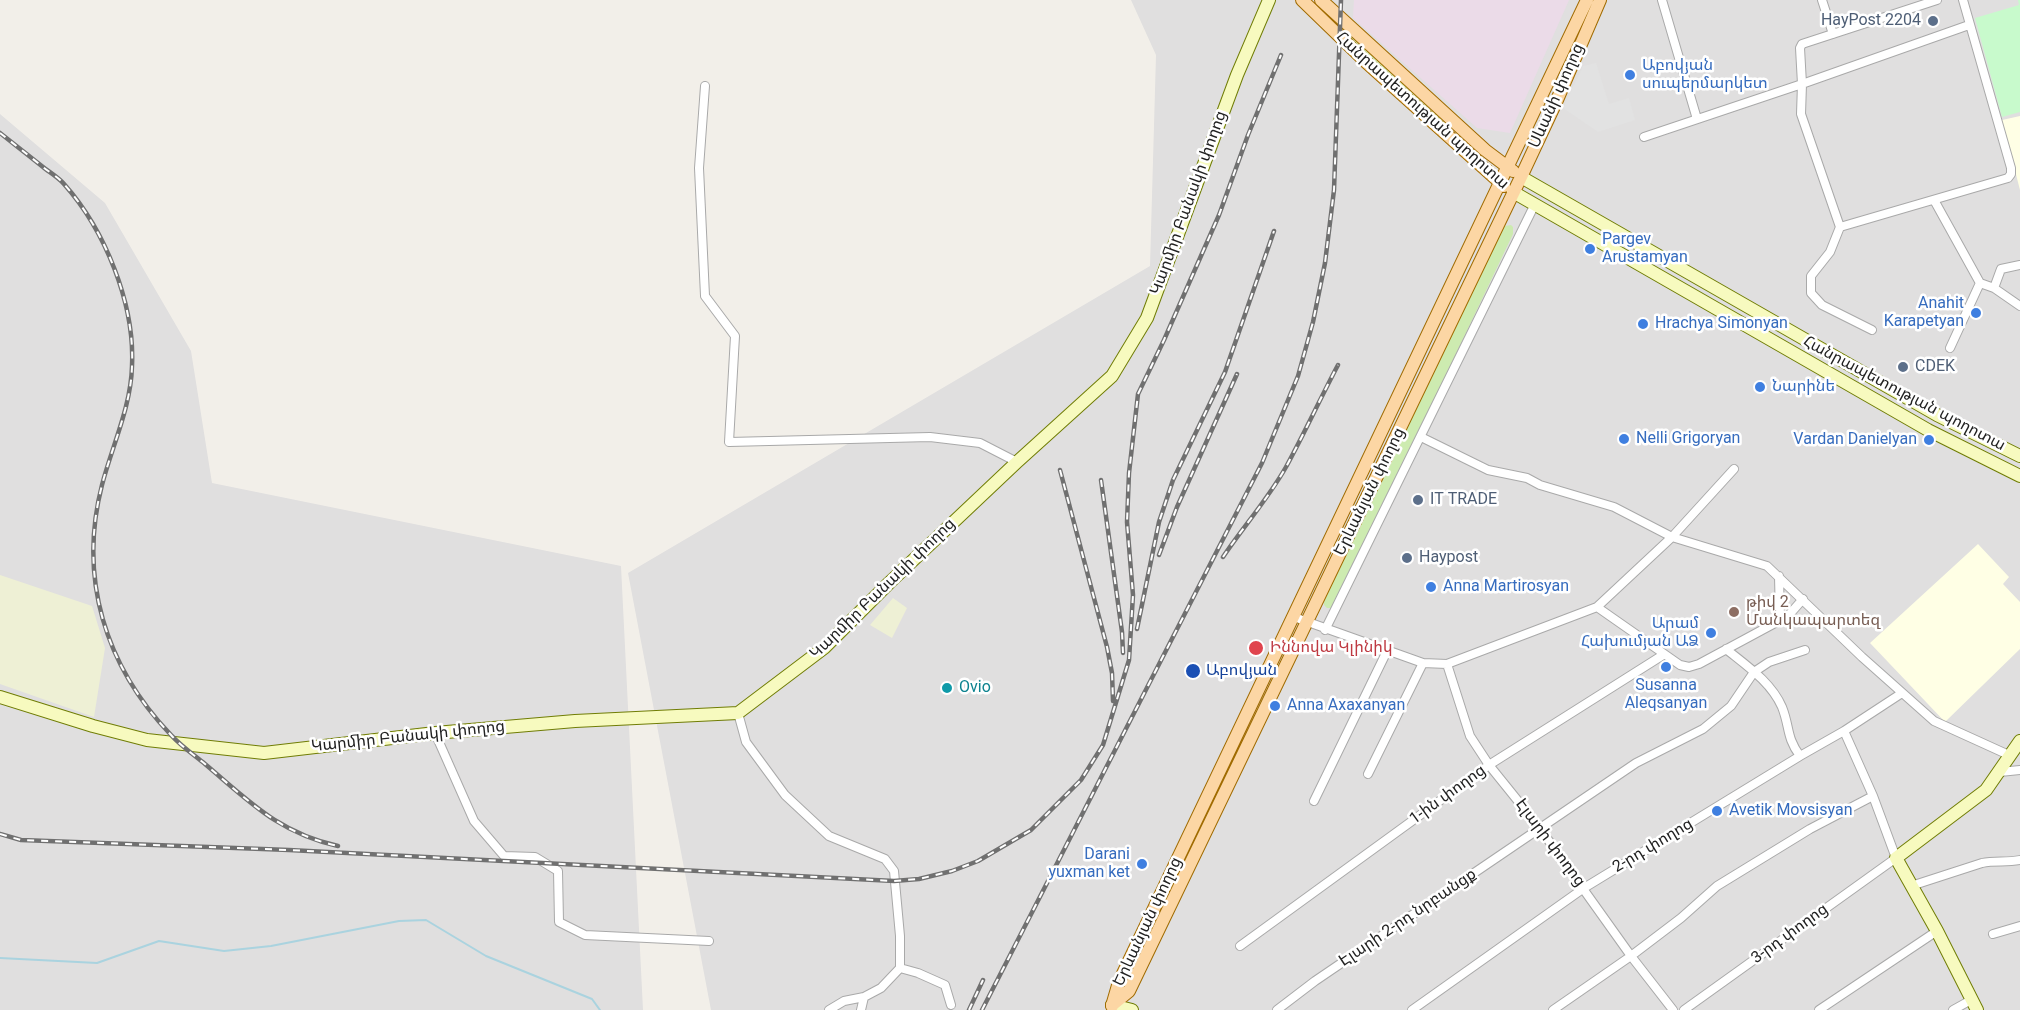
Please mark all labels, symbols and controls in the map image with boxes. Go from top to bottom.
place label: HayPost 2204 [1821,11,1921,31]
marker: HayPost 2204 [1926,14,1940,28]
street label: Հանրապետության պողոտա [1331,28,1513,194]
street label: Սևանի փողոց [1525,41,1589,151]
place label: Աբովյան սուպերմարկետ [1642,56,1768,94]
marker: Աբովյան սուպերմարկետ [1623,68,1637,82]
street label: Կարմիր Բանակի փողոց [1147,108,1231,298]
place label: Pargev Arustamyan [1602,230,1688,268]
marker: Pargev Arustamyan [1583,242,1597,256]
place label: Anahit Karapetyan [1884,294,1964,332]
marker: Anahit Karapetyan [1969,306,1983,320]
place label: Hrachya Simonyan [1655,314,1788,334]
marker: Hrachya Simonyan [1636,317,1650,331]
street label: Հանրապետության պողոտա [1800,332,2008,456]
place label: CDEK [1915,357,1955,377]
marker: CDEK [1896,360,1910,374]
place label: Նարինե [1772,377,1835,397]
marker: Նարինե [1753,380,1767,394]
street label: Երևանյան փողոց [1331,425,1409,559]
place label: Nelli Grigoryan [1636,429,1740,449]
place label: Vardan Danielyan [1793,430,1917,450]
marker: Nelli Grigoryan [1617,432,1631,446]
marker: Vardan Danielyan [1922,433,1936,447]
place label: IT TRADE [1430,490,1497,510]
marker: IT TRADE [1411,493,1425,507]
street label: Կարմիր Բանակի փողոց [806,515,960,663]
place label: Haypost [1419,548,1478,568]
marker: Haypost [1400,551,1414,565]
place label: Anna Martirosyan [1443,577,1569,597]
marker: Anna Martirosyan [1424,580,1438,594]
place label: թիվ 2 Մանկապարտեզ [1746,593,1880,631]
marker: թիվ 2 Մանկապարտեզ [1727,605,1741,619]
place label: Արամ Հախումյան ԱՁ [1581,614,1699,652]
marker: Արամ Հախումյան ԱՁ [1704,626,1718,640]
place label: Իննովա Կլինիկ [1270,638,1392,658]
marker: Իննովա Կլինիկ [1247,639,1265,657]
marker: Susanna Aleqsanyan [1659,660,1673,674]
place label: Աբովյան [1206,661,1277,681]
marker: Աբովյան [1184,662,1202,680]
place label: Susanna Aleqsanyan [1625,676,1707,714]
place label: Ovio [959,678,991,698]
marker: Ovio [940,681,954,695]
place label: Anna Axaxanyan [1287,696,1405,716]
marker: Anna Axaxanyan [1268,699,1282,713]
street label: Կարմիր Բանակի փողոց [310,717,506,757]
street label: 1-ին փողոց [1406,761,1490,829]
street label: Էլարի փողոց [1511,795,1589,891]
place label: Avetik Movsisyan [1729,801,1853,821]
marker: Avetik Movsisyan [1710,804,1724,818]
street label: 2-րդ փողոց [1610,815,1696,877]
place label: Darani yuxman ket [1048,845,1130,883]
street label: Երևանյան փողոց [1110,854,1186,990]
marker: Darani yuxman ket [1135,857,1149,871]
street label: Էլարի 2-րդ նրբանցք [1336,865,1480,971]
street label: 3-րդ փողոց [1748,900,1832,968]

